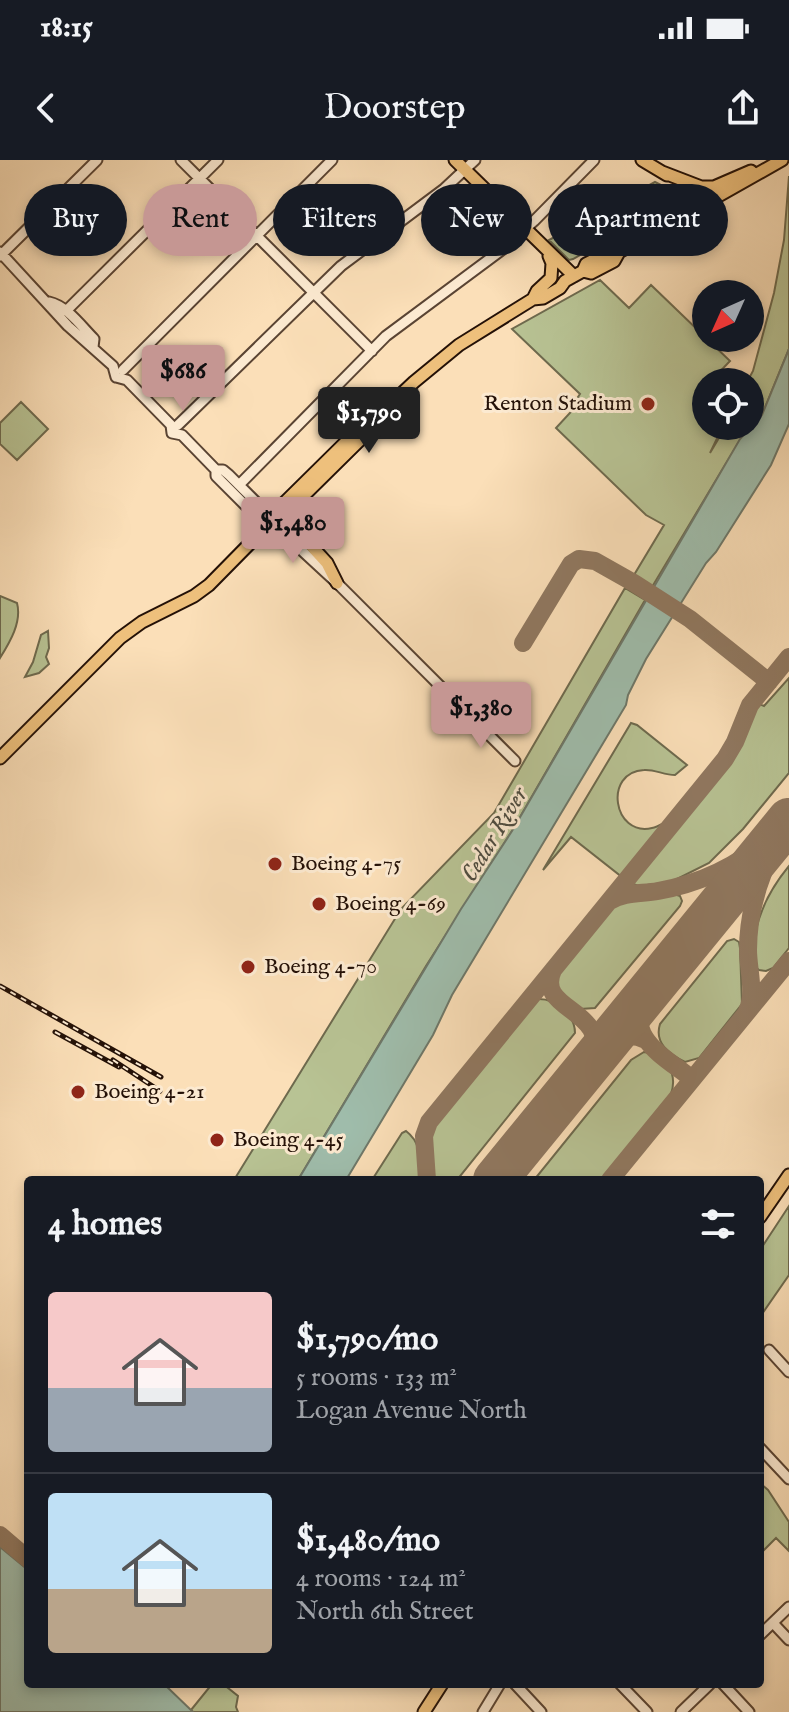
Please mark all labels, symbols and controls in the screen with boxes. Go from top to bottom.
text: 18:15 [40,9,93,47]
text: Doorstep [324,85,465,131]
icon: back [24,86,68,130]
icon: share [721,86,765,130]
chip: Buy [24,184,127,256]
chip: Rent [143,184,257,256]
chip: Filters [273,184,405,256]
chip: New [421,184,532,256]
chip: Apartment [548,184,728,256]
north arrow [692,280,764,352]
map controls [692,280,764,440]
pin: $686 [136,345,230,413]
text: $686 [160,354,206,387]
button: locate [692,368,764,440]
pin: $1,790 [304,387,434,455]
place label: Renton Stadium [484,390,632,418]
marker: Renton Stadium [639,395,657,413]
text: $1,790 [336,396,402,429]
pin: $1,480 [228,497,358,565]
text: $1,480 [259,506,327,539]
pin: $1,380 [416,682,546,750]
text: $1,380 [449,691,513,724]
water label: Cedar River [455,780,536,888]
place label: Boeing 4-75 [291,850,401,878]
marker: Boeing 4-75 [266,855,284,873]
place label: Boeing 4-69 [335,890,446,918]
marker: Boeing 4-69 [310,895,328,913]
place label: Boeing 4-70 [264,953,377,981]
marker: Boeing 4-70 [239,958,257,976]
place label: Boeing 4-21 [94,1078,204,1106]
marker: Boeing 4-21 [69,1083,87,1101]
place label: Boeing 4-45 [233,1126,344,1154]
marker: Boeing 4-45 [208,1131,226,1149]
icon: filters [696,1202,740,1246]
text: 4 homes [48,1203,162,1246]
text: $1,790/mo [296,1318,438,1361]
icon: home [112,1324,208,1420]
text: 5 rooms · 133 m² [296,1361,457,1394]
text: Logan Avenue North [296,1394,527,1427]
text: $1,480/mo [296,1519,440,1562]
icon: home [112,1525,208,1621]
text: 4 rooms · 124 m² [296,1562,466,1595]
text: North 6th Street [296,1595,474,1628]

